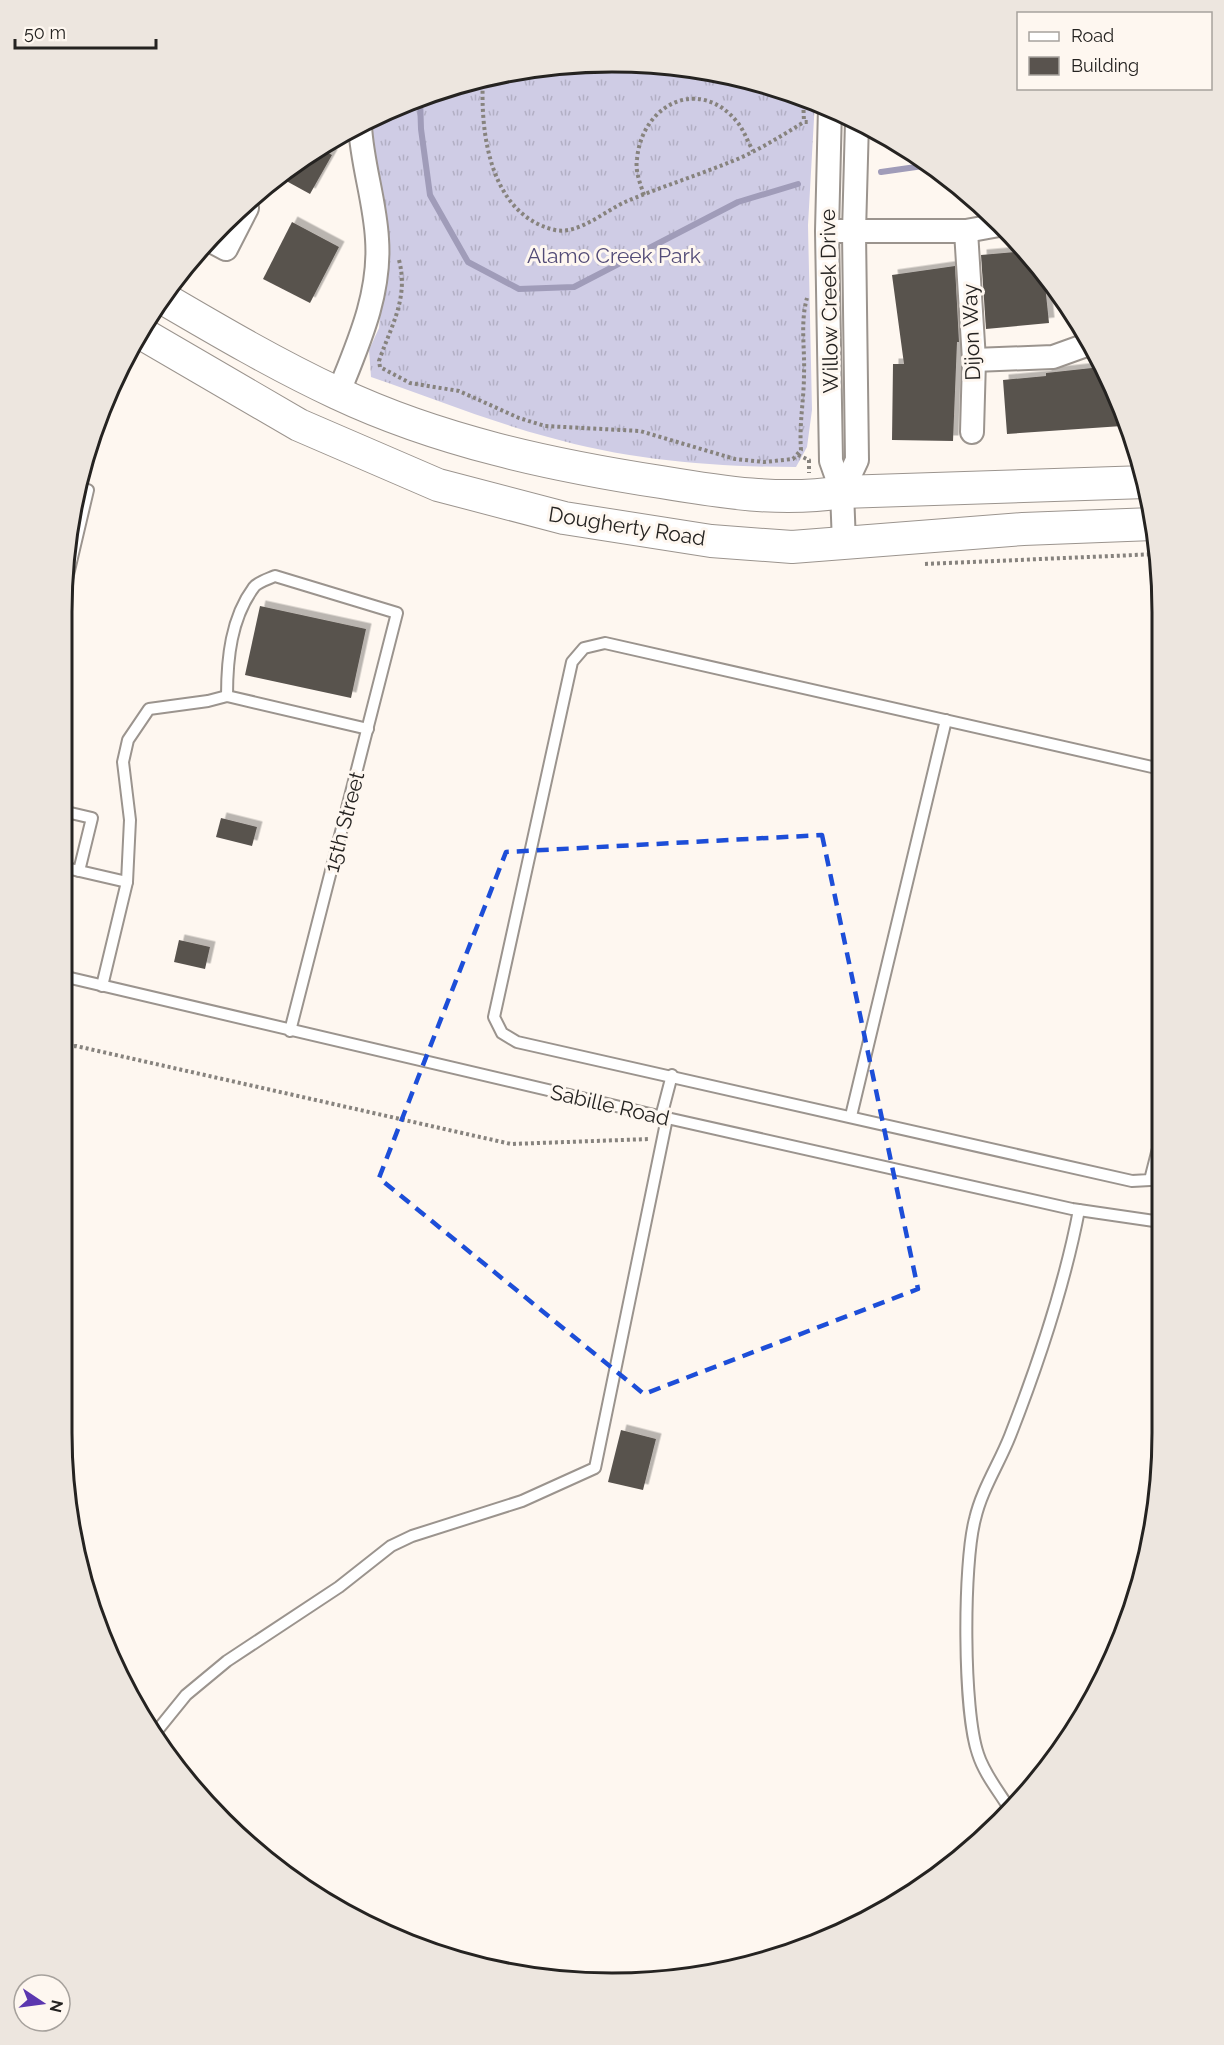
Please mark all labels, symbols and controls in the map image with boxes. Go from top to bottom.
scale bar [15,12,156,50]
legend [1017,12,1212,90]
text: 50 m [24,22,66,43]
text: Road [1071,25,1114,46]
text: Building [1071,55,1139,76]
street label: Willow Creek Drive [815,208,843,394]
park label: Alamo Creek Park [527,243,701,268]
street label: Dijon Way [957,283,985,381]
street label: Dougherty Road [547,501,707,551]
street label: 15th Street [319,769,369,875]
street label: Sabille Road [548,1079,672,1131]
north arrow [12,1973,72,2033]
text: N [45,1998,67,2014]

